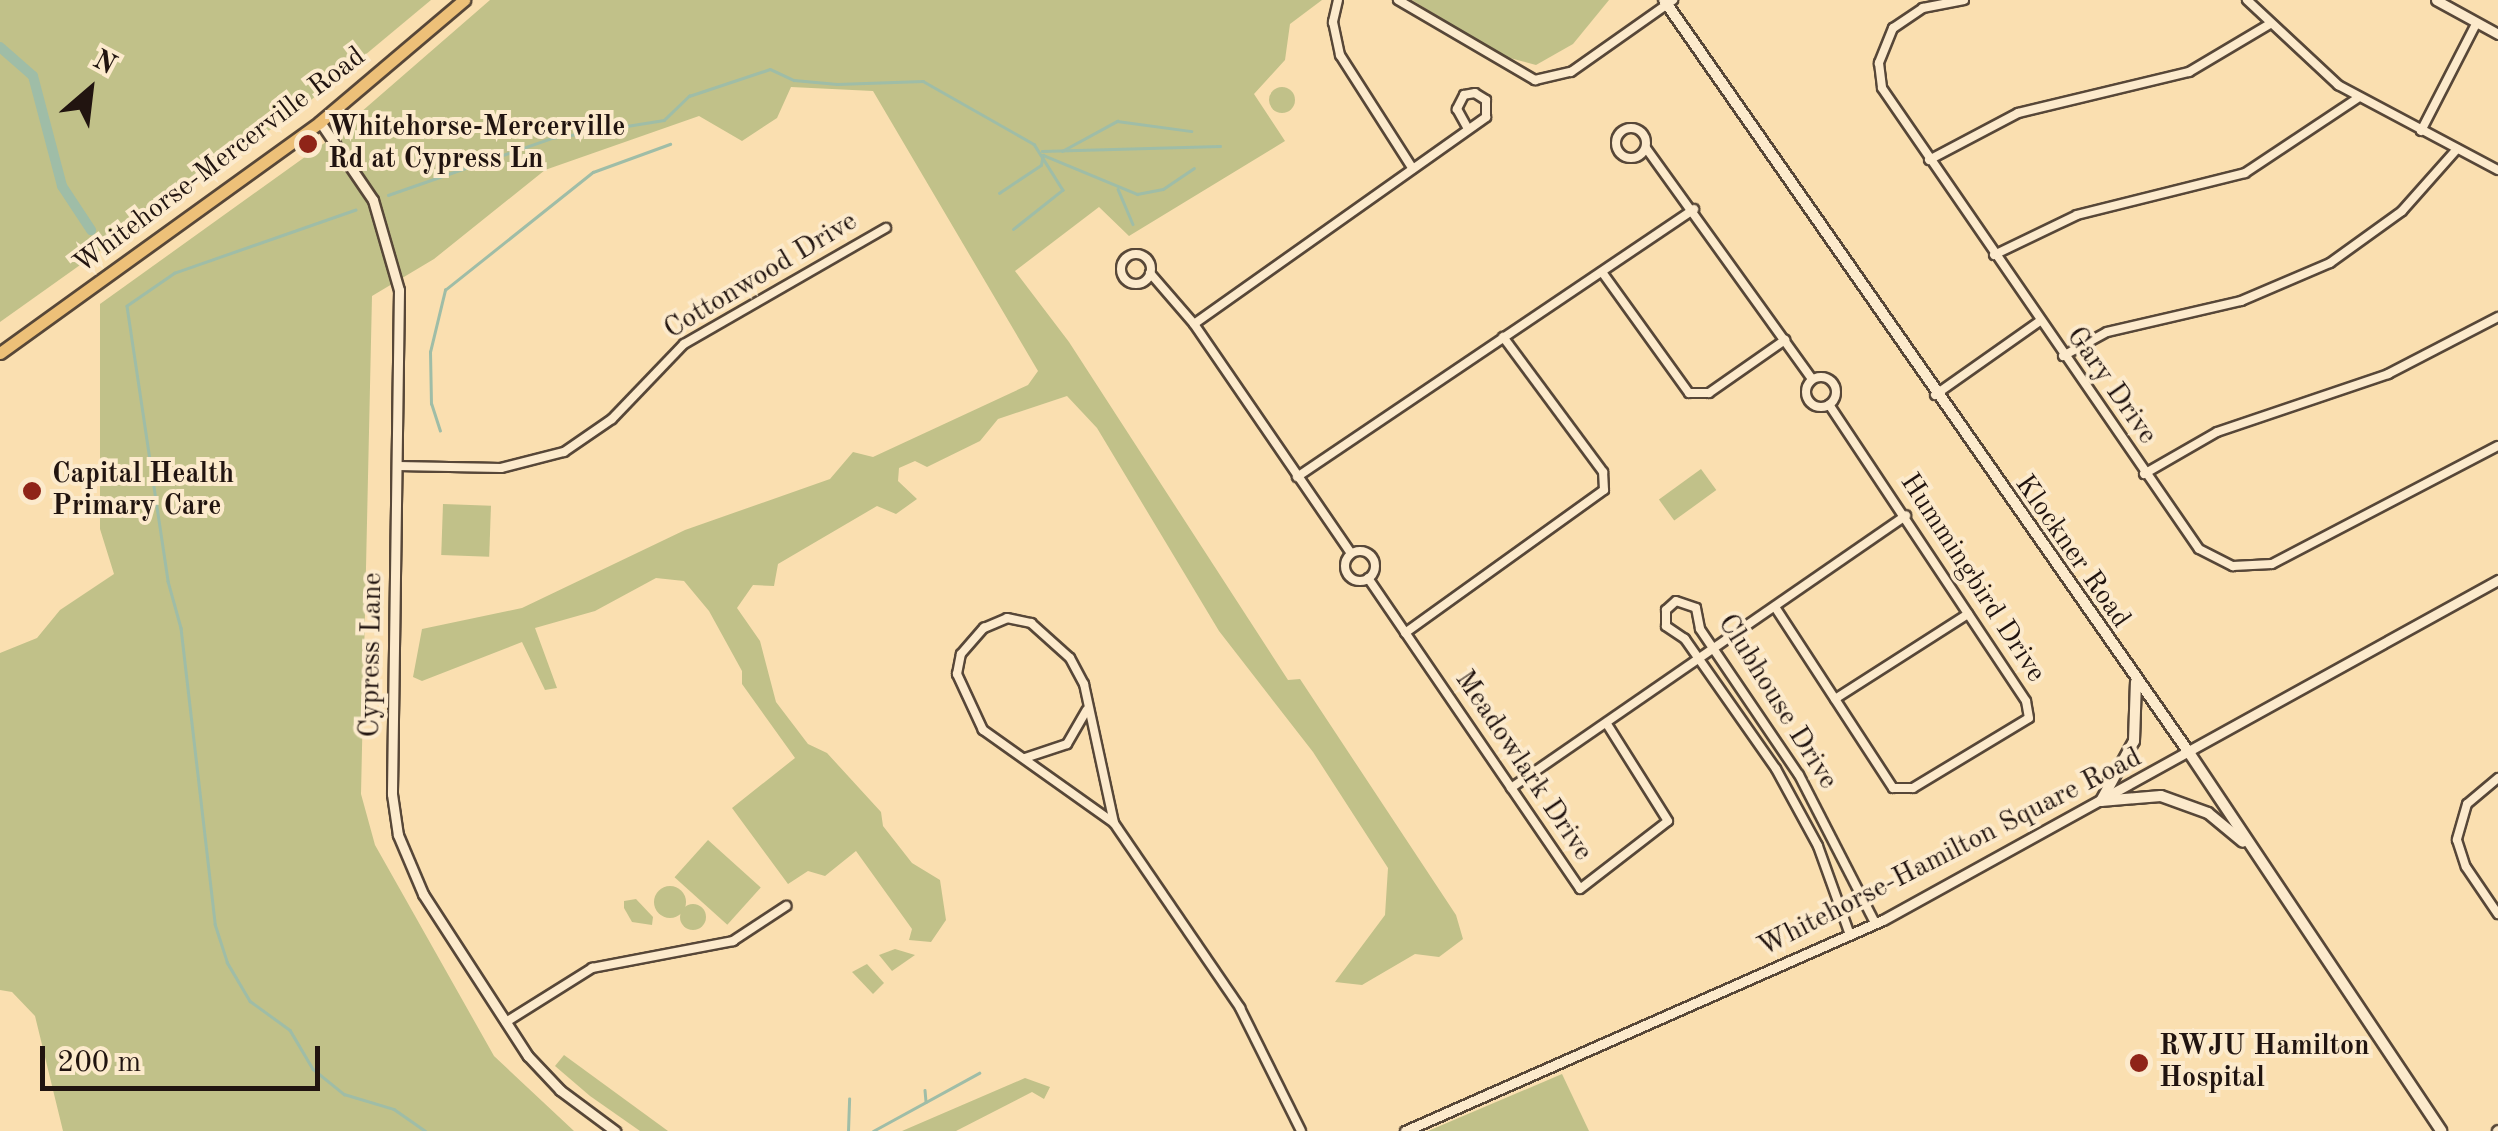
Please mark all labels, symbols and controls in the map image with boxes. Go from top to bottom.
north arrow [40,40,140,140]
street label: Whitehorse-Mercerville Road [68,40,372,282]
text: N [88,46,120,81]
place label: Whitehorse-Mercerville Rd at Cypress Ln [328,111,625,177]
marker: Whitehorse-Mercerville Rd at Cypress Ln [297,133,319,155]
street label: Cottonwood Drive [658,205,864,347]
street label: Gary Drive [2058,321,2164,451]
place label: Capital Health Primary Care [52,458,234,524]
street label: Hummingbird Drive [1892,467,2052,689]
street label: Klockner Road [2007,469,2137,635]
marker: Capital Health Primary Care [21,480,43,502]
street label: Cypress Lane [354,572,390,738]
street label: Clubhouse Drive [1710,608,1844,796]
street label: Meadowlark Drive [1447,664,1599,868]
street label: Whitehorse-Hamilton Square Road [1753,741,2147,965]
scale bar [45,1026,325,1088]
place label: RWJU Hamilton Hospital [2159,1030,2370,1096]
text: 200 m [57,1048,141,1078]
marker: RWJU Hamilton Hospital [2128,1052,2150,1074]

